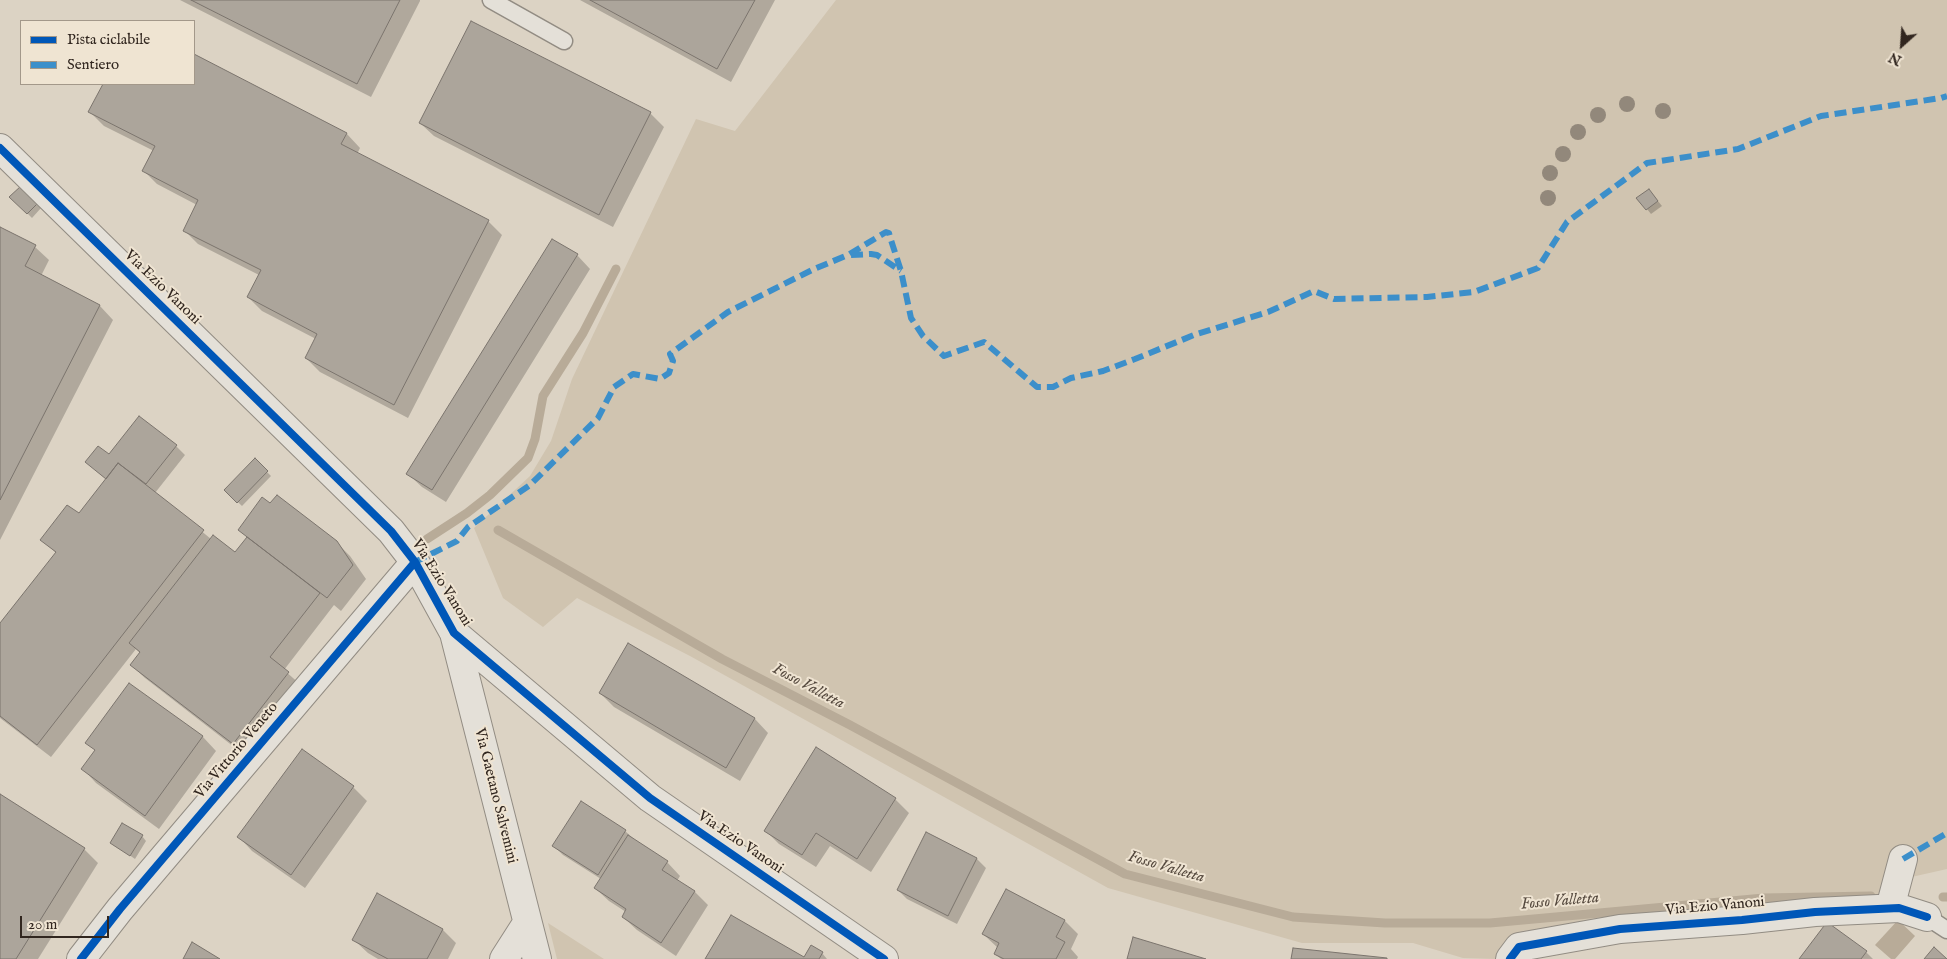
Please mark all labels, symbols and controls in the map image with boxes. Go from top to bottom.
legend [20,20,195,85]
north arrow [1877,20,1927,70]
text: Pista ciclabile [67,30,150,49]
text: N [1886,48,1905,69]
text: Sentiero [67,55,119,74]
street label: Via Ezio Vanoni [120,247,204,329]
street label: Via Ezio Vanoni [407,536,475,630]
water label: Fosso Valletta [769,660,847,714]
street label: Via Vittorio Veneto [191,699,283,803]
street label: Via Gaetano Salvemini [469,726,521,866]
street label: Via Ezio Vanoni [694,808,786,878]
water label: Fosso Valletta [1126,848,1206,888]
water label: Fosso Valletta [1520,889,1600,915]
street label: Via Ezio Vanoni [1665,894,1765,920]
scale bar [22,906,111,938]
text: 20 m [28,915,57,934]

